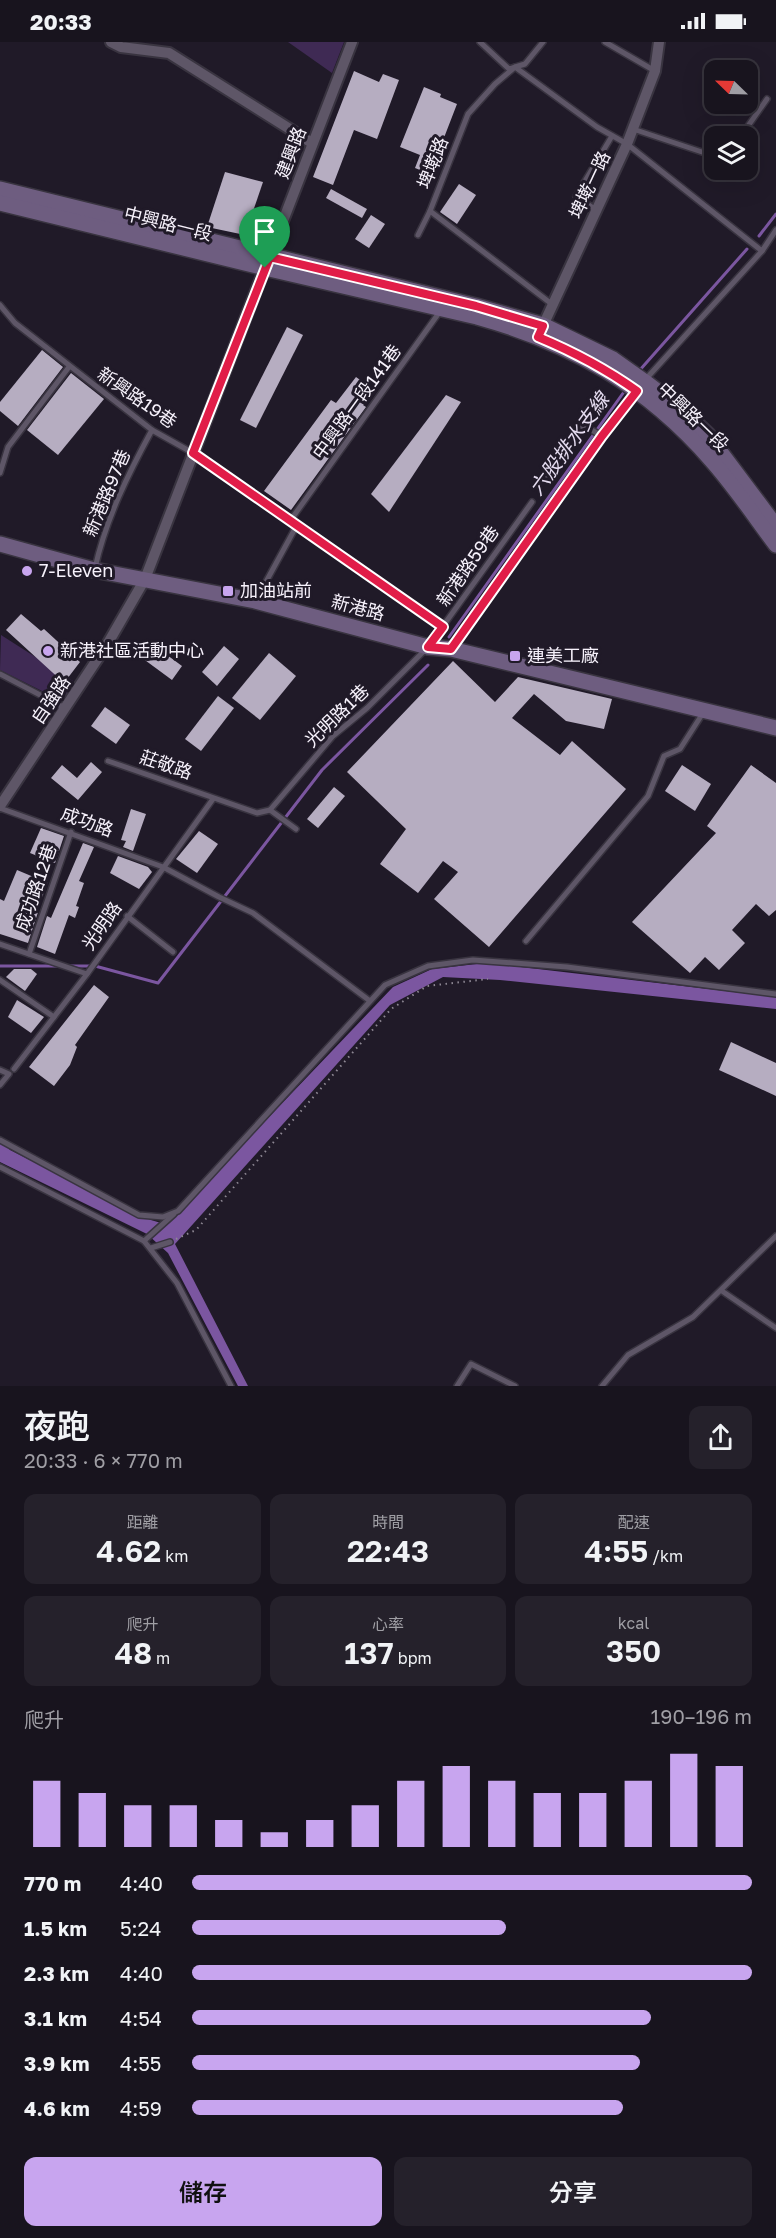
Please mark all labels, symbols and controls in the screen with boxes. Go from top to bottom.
text: 20:33 [30,8,92,35]
north arrow [704,60,758,114]
map controls [704,60,758,180]
street label: 建興路 [270,123,310,182]
button: layers [704,126,758,180]
street label: 埤墘路 [412,133,452,192]
street label: 埤墘一路 [564,147,614,222]
street label: 中興路一段 [122,201,215,245]
pin [239,206,290,268]
icon: arrive [248,215,281,248]
street label: 中興路一段141巷 [307,340,405,463]
street label: 新興路19巷 [94,362,181,432]
street label: 中興路一段 [654,377,734,455]
water label: 六股排水支線 [523,386,614,499]
street label: 新港路97巷 [78,446,134,539]
street label: 新港路59巷 [431,521,503,610]
place label: 7-Eleven [39,559,113,581]
marker: 7-Eleven [20,564,34,578]
place label: 加油站前 [240,579,312,601]
marker: 加油站前 [221,584,235,598]
street label: 新港路 [329,589,387,625]
place label: 新港社區活動中心 [60,639,204,661]
marker: 新港社區活動中心 [41,644,55,658]
place label: 連美工廠 [527,644,599,666]
marker: 連美工廠 [508,649,522,663]
street label: 自強路 [26,671,74,728]
street label: 光明路1巷 [300,679,373,751]
street label: 莊敬路 [137,745,195,783]
street label: 成功路 [58,801,116,841]
street label: 成功路12巷 [10,841,60,934]
street label: 光明路 [77,897,126,954]
text: 夜跑 [24,1406,90,1445]
button: share [689,1406,752,1469]
text: 20:33 · 6 × 770 m [24,1448,183,1472]
text: 距離 [126,1512,158,1532]
text: 時間 [372,1512,404,1532]
text: 配速 [618,1512,650,1532]
text: 4.62 [96,1533,161,1569]
text: 22:43 [347,1533,429,1569]
text: 4:55 [584,1533,648,1569]
text: km [161,1546,188,1566]
text: /km [648,1546,683,1566]
text: kcal [618,1613,649,1633]
text: 爬升 [126,1614,158,1634]
text: 心率 [372,1614,404,1634]
text: 350 [606,1633,661,1669]
text: 48 [114,1635,152,1671]
text: 137 [344,1635,394,1671]
text: m [152,1648,170,1668]
text: bpm [394,1648,432,1668]
text: 190–196 m [651,1704,752,1728]
text: 爬升 [24,1707,64,1731]
text: 770 m [24,1871,81,1895]
text: 4:40 [120,1871,163,1895]
text: 1.5 km [24,1916,87,1940]
text: 5:24 [120,1916,161,1940]
text: 2.3 km [24,1961,89,1985]
text: 4:40 [120,1961,163,1985]
text: 3.1 km [24,2006,87,2030]
text: 4:54 [120,2006,162,2030]
text: 3.9 km [24,2051,89,2075]
text: 4:55 [120,2051,161,2075]
text: 4.6 km [24,2096,90,2120]
text: 4:59 [120,2096,162,2120]
button: 儲存 [24,2157,382,2226]
button: 分享 [394,2157,752,2226]

